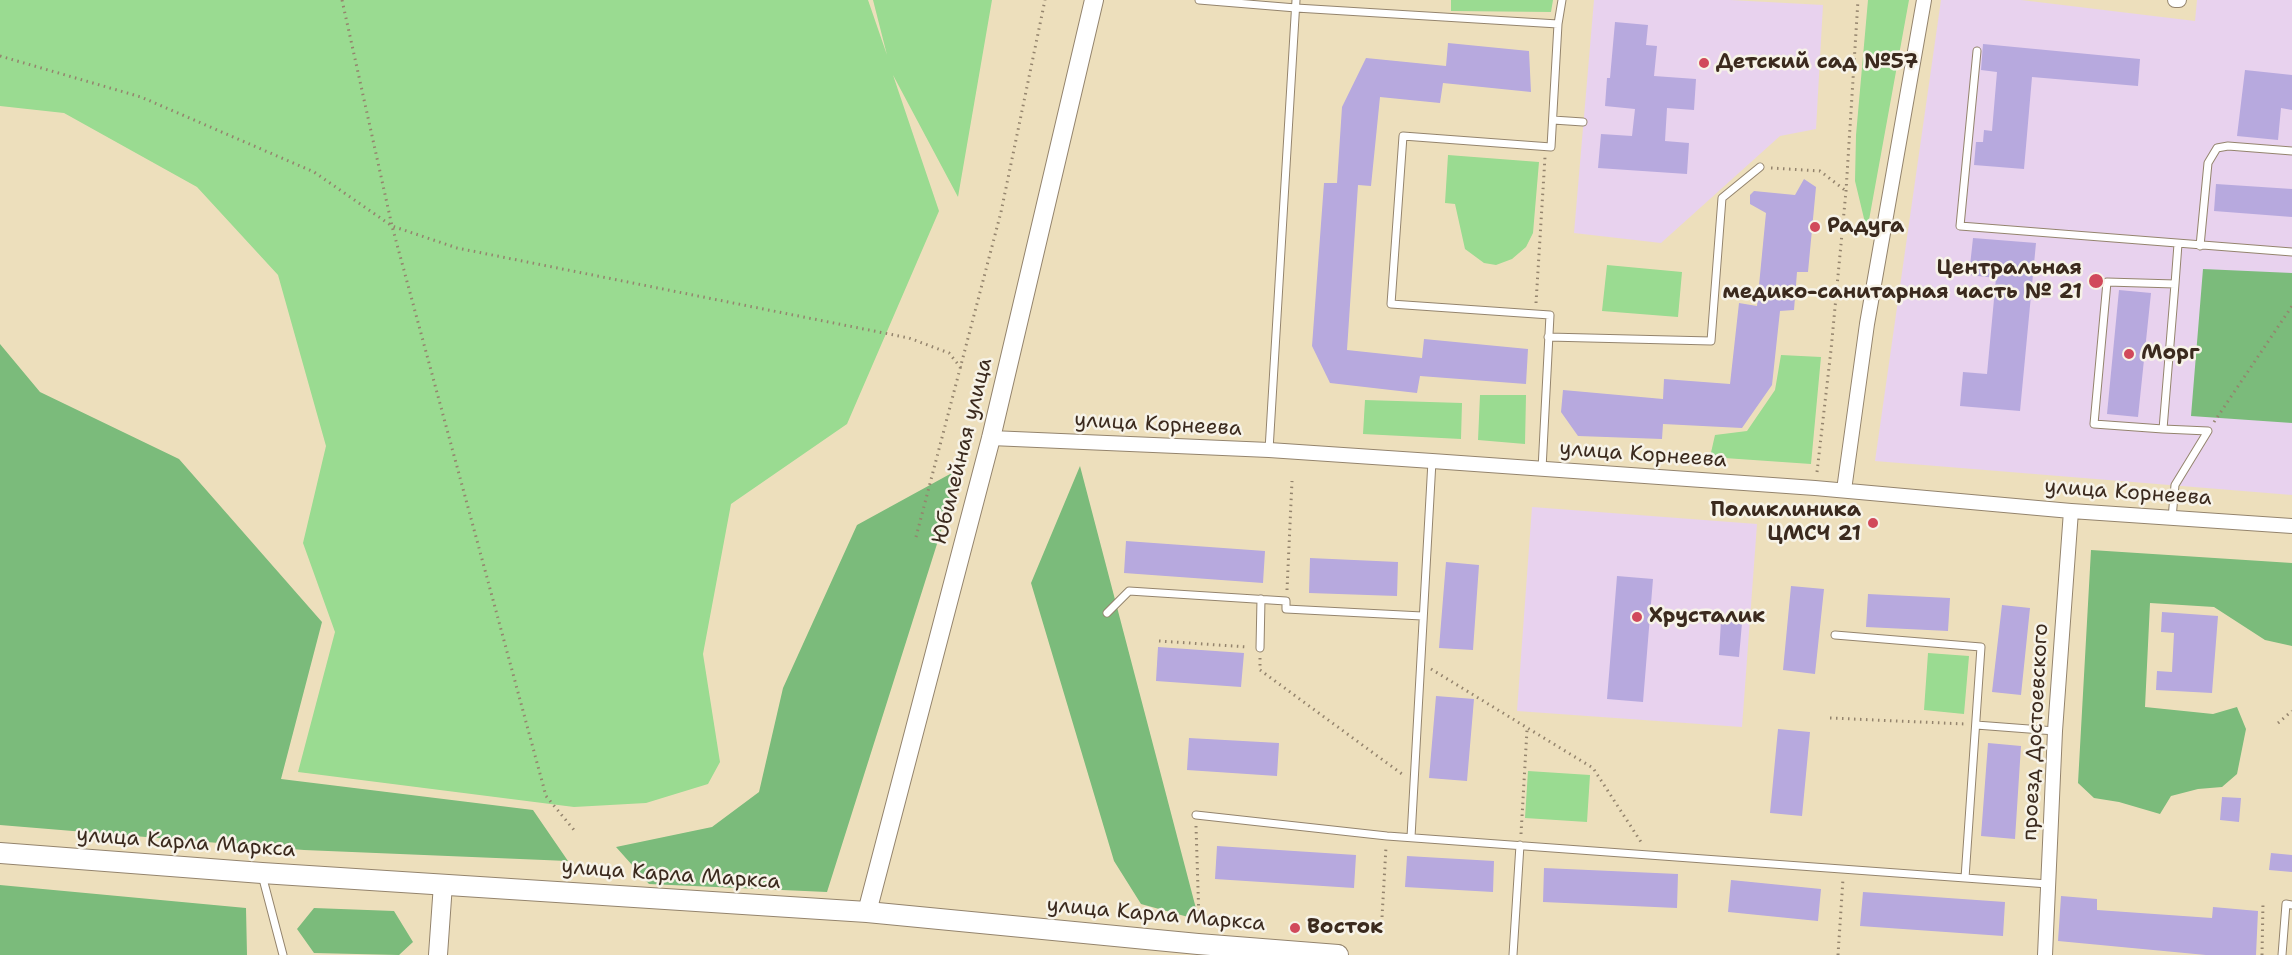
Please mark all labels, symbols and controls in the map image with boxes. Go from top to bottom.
place label: Детский сад №57 [1716,50,1918,76]
marker: Детский сад №57 [1697,56,1711,70]
place label: Радуга [1827,214,1904,240]
marker: Радуга [1808,220,1822,234]
place label: Центральная медико-санитарная часть № 21 [1722,256,2082,306]
marker: Центральная медико-санитарная часть № 21 [2087,272,2105,290]
place label: Морг [2141,341,2200,367]
marker: Морг [2122,347,2136,361]
street label: Юбилейная улица [928,355,998,547]
street label: улица Корнеева [1074,408,1242,442]
street label: улица Корнеева [1558,437,1728,473]
street label: улица Корнеева [2043,475,2213,511]
place label: Поликлиника ЦМСЧ 21 [1710,498,1861,548]
marker: Поликлиника ЦМСЧ 21 [1866,516,1880,530]
place label: Хрусталик [1649,604,1765,630]
marker: Хрусталик [1630,610,1644,624]
street label: проезд Достоевского [2018,623,2054,841]
street label: улица Карла Маркса [76,823,296,863]
street label: улица Карла Маркса [561,855,781,895]
street label: улица Карла Маркса [1046,893,1266,937]
place label: Восток [1307,915,1383,941]
marker: Восток [1288,921,1302,935]

